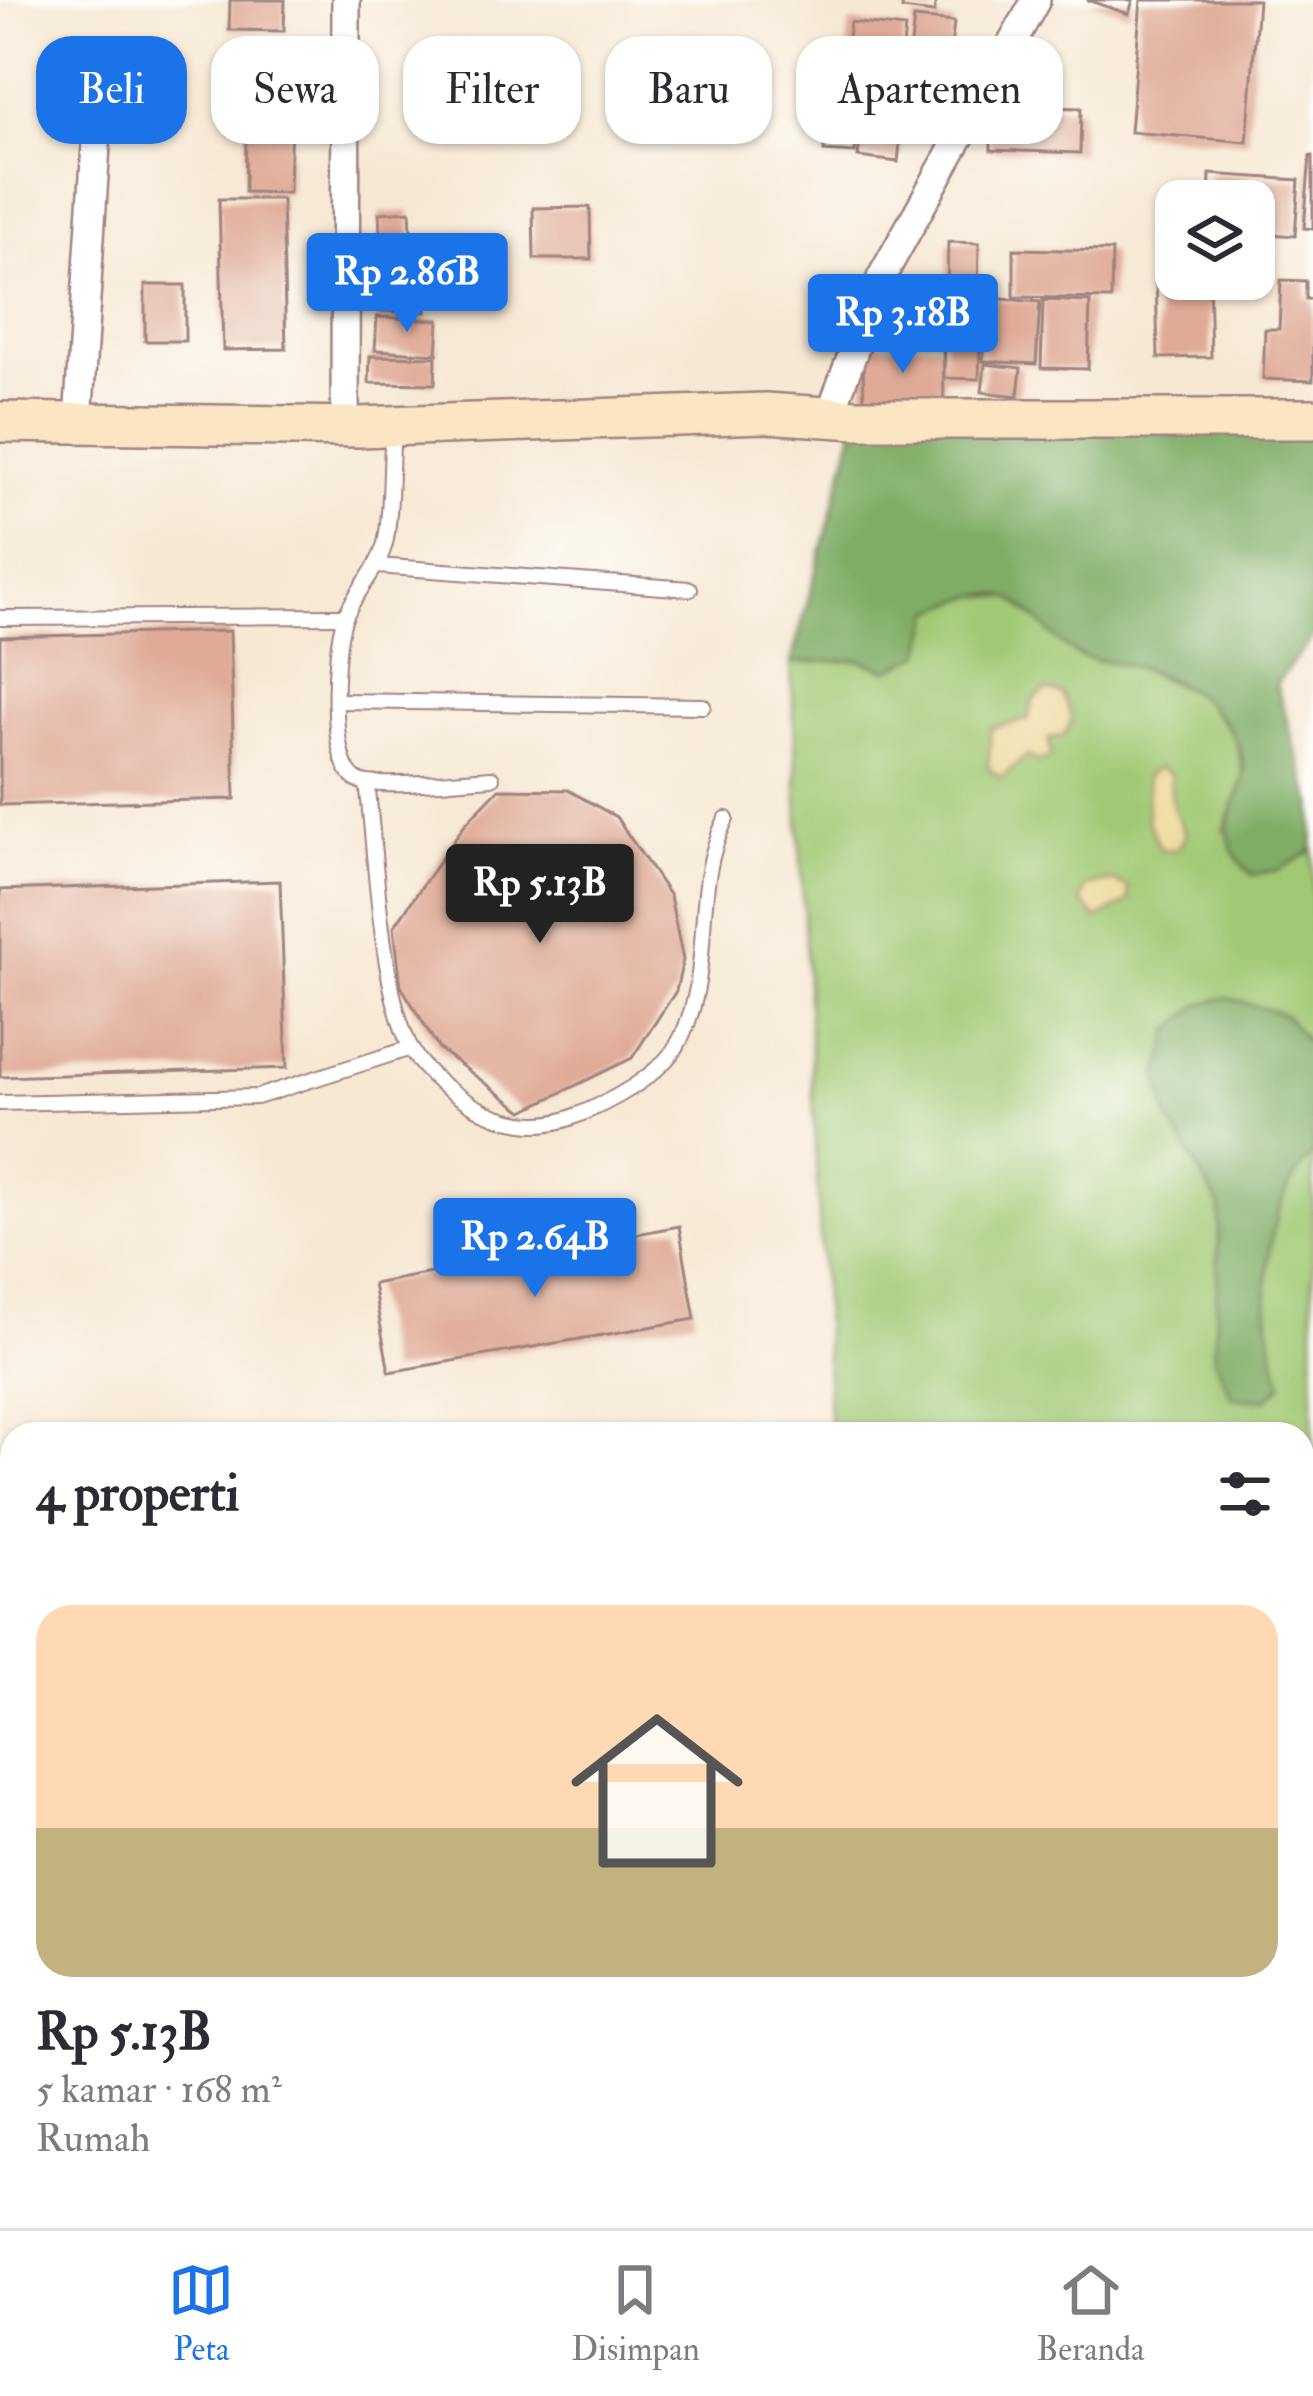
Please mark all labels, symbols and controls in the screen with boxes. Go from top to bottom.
chip: Beli [36,36,187,144]
chip: Sewa [211,36,379,144]
chip: Filter [403,36,581,144]
chip: Baru [605,36,772,144]
chip: Apartemen [796,36,1063,144]
map controls [1155,180,1275,300]
button: layers [1155,180,1275,300]
pin: Rp 2.86B [283,233,531,335]
text: Rp 2.86B [334,247,480,296]
pin: Rp 3.18B [779,274,1027,376]
text: Rp 3.18B [835,288,971,337]
pin: Rp 5.13B [416,844,664,946]
text: Rp 5.13B [473,858,607,907]
pin: Rp 2.64B [411,1198,659,1300]
text: Rp 2.64B [460,1212,610,1261]
icon: filters [1212,1461,1278,1527]
text: 4 properti [36,1462,239,1526]
icon: home [549,1683,765,1899]
text: Rp 5.13B [36,2001,212,2065]
text: 5 kamar · 168 m² [36,2065,282,2114]
text: Rumah [36,2114,150,2163]
tab: Peta [168,2257,234,2370]
tab: Disimpan [571,2257,700,2370]
tab: Beranda [1037,2257,1145,2370]

